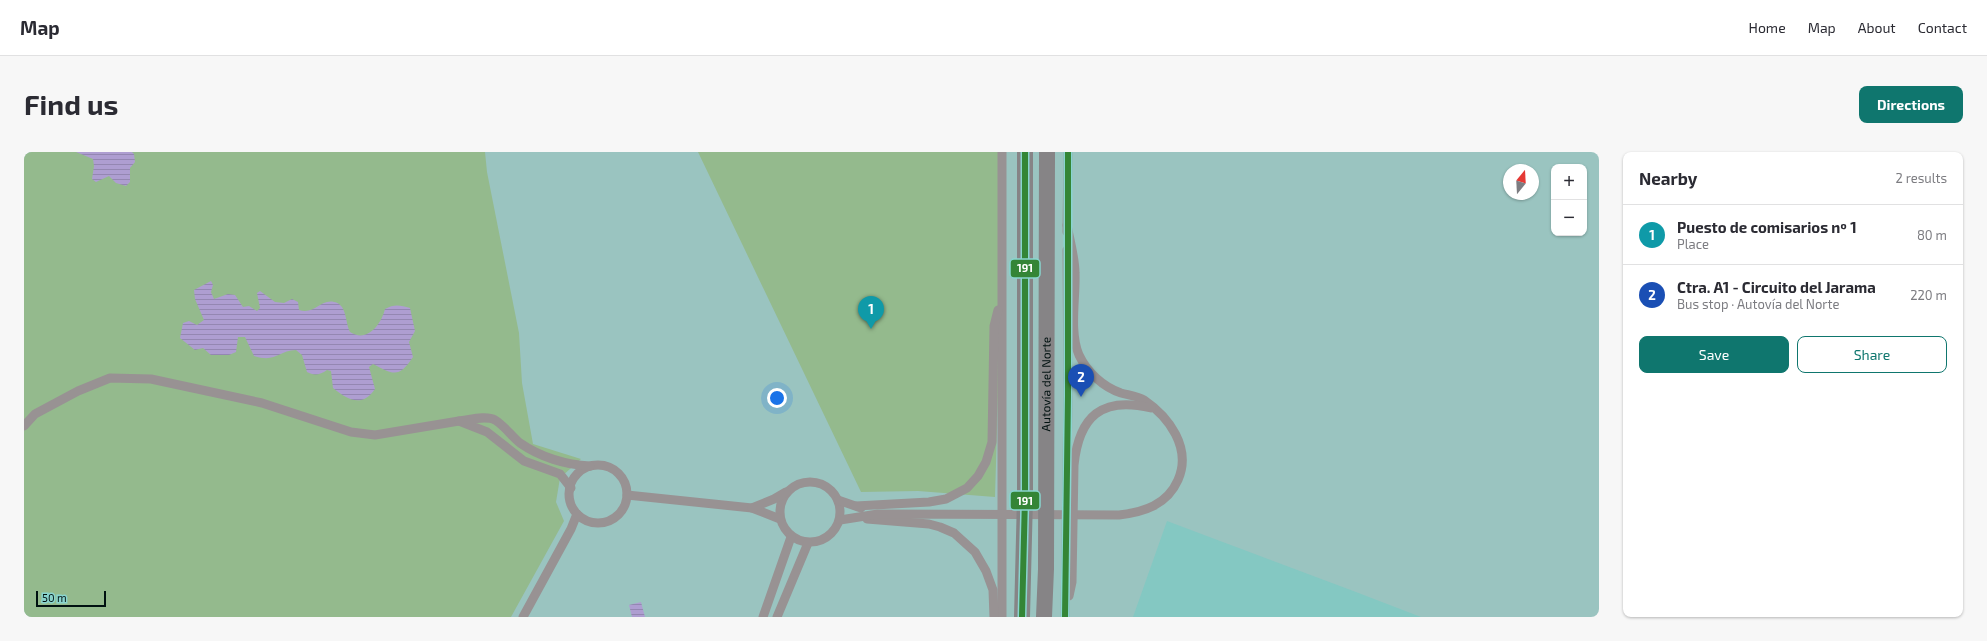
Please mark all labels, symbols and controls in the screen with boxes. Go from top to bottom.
text: Map [20,16,60,39]
text: Home [1749,19,1786,36]
text: Map [1808,19,1836,36]
text: About [1858,19,1896,36]
text: Contact [1918,19,1967,36]
button: Directions [1859,86,1963,123]
text: Find us [24,87,118,121]
north arrow [1503,164,1539,200]
map controls [1551,164,1587,236]
button: + [1551,164,1587,200]
text: Nearby [1639,168,1697,188]
text: 2 results [1895,170,1947,186]
button: − [1551,200,1587,236]
text: Puesto de comisarios nº 1 [1677,218,1857,236]
text: 1 [1649,227,1655,243]
text: 80 m [1917,227,1947,243]
text: Place [1677,236,1709,252]
line badge: 191 [1010,259,1040,278]
text: 191 [1017,261,1033,274]
text: Ctra. A1 - Circuito del Jarama [1677,278,1876,296]
text: 2 [1648,287,1656,303]
text: 220 m [1910,287,1947,303]
pin: 1 [858,296,884,329]
text: Bus stop · Autovía del Norte [1677,296,1840,312]
button: Save [1639,336,1789,373]
button: Share [1797,336,1947,373]
street label: Autovía del Norte [1038,337,1053,431]
pin: 2 [1068,364,1094,397]
your location [767,388,787,408]
line badge: 191 [1010,491,1040,510]
text: 191 [1017,494,1033,507]
scale bar [36,589,106,608]
text: 50 m [42,591,67,604]

